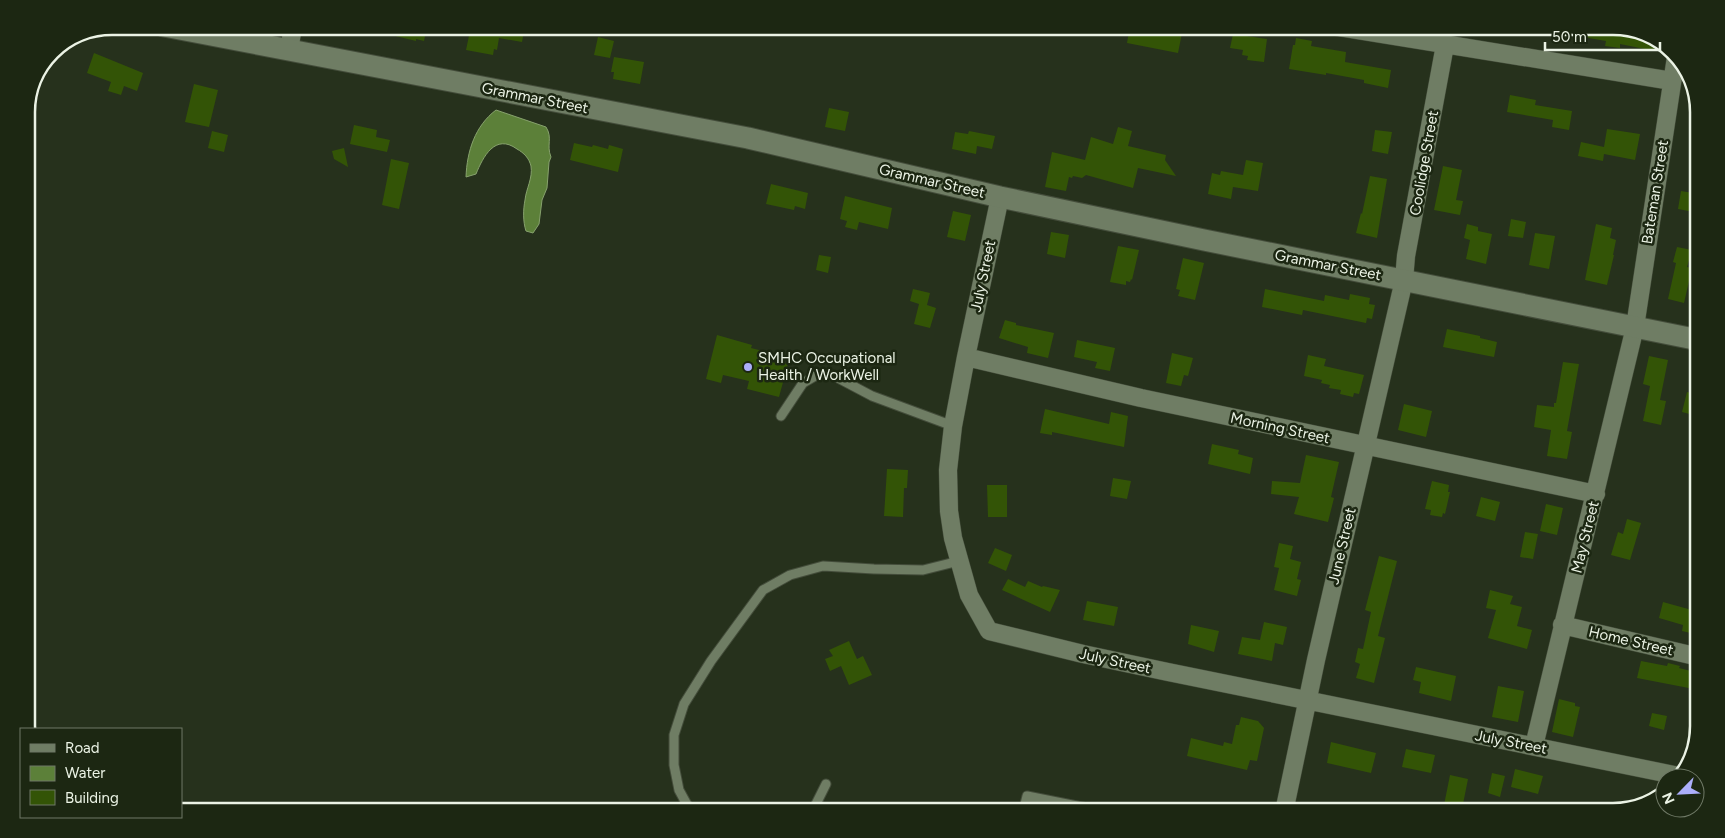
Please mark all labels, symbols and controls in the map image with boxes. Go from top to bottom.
scale bar [1545,20,1660,52]
text: 50 m [1552,28,1587,46]
street label: Grammar Street [480,79,590,117]
street label: Coolidge Street [1406,109,1442,217]
street label: Bateman Street [1638,138,1672,245]
street label: Grammar Street [877,160,987,202]
street label: July Street [967,238,999,314]
street label: Grammar Street [1273,246,1383,284]
place label: SMHC Occupational Health / WorkWell [758,349,896,384]
marker: SMHC Occupational Health / WorkWell [742,361,754,373]
street label: Morning Street [1229,409,1332,447]
street label: May Street [1567,499,1603,575]
street label: June Street [1324,505,1360,586]
street label: Home Street [1587,622,1676,660]
street label: July Street [1077,645,1153,677]
street label: July Street [1473,726,1549,758]
legend [20,728,182,818]
text: Road [65,739,100,757]
text: Water [65,764,105,782]
north arrow [1655,768,1705,818]
text: Building [65,789,119,807]
text: N [1659,790,1679,806]

